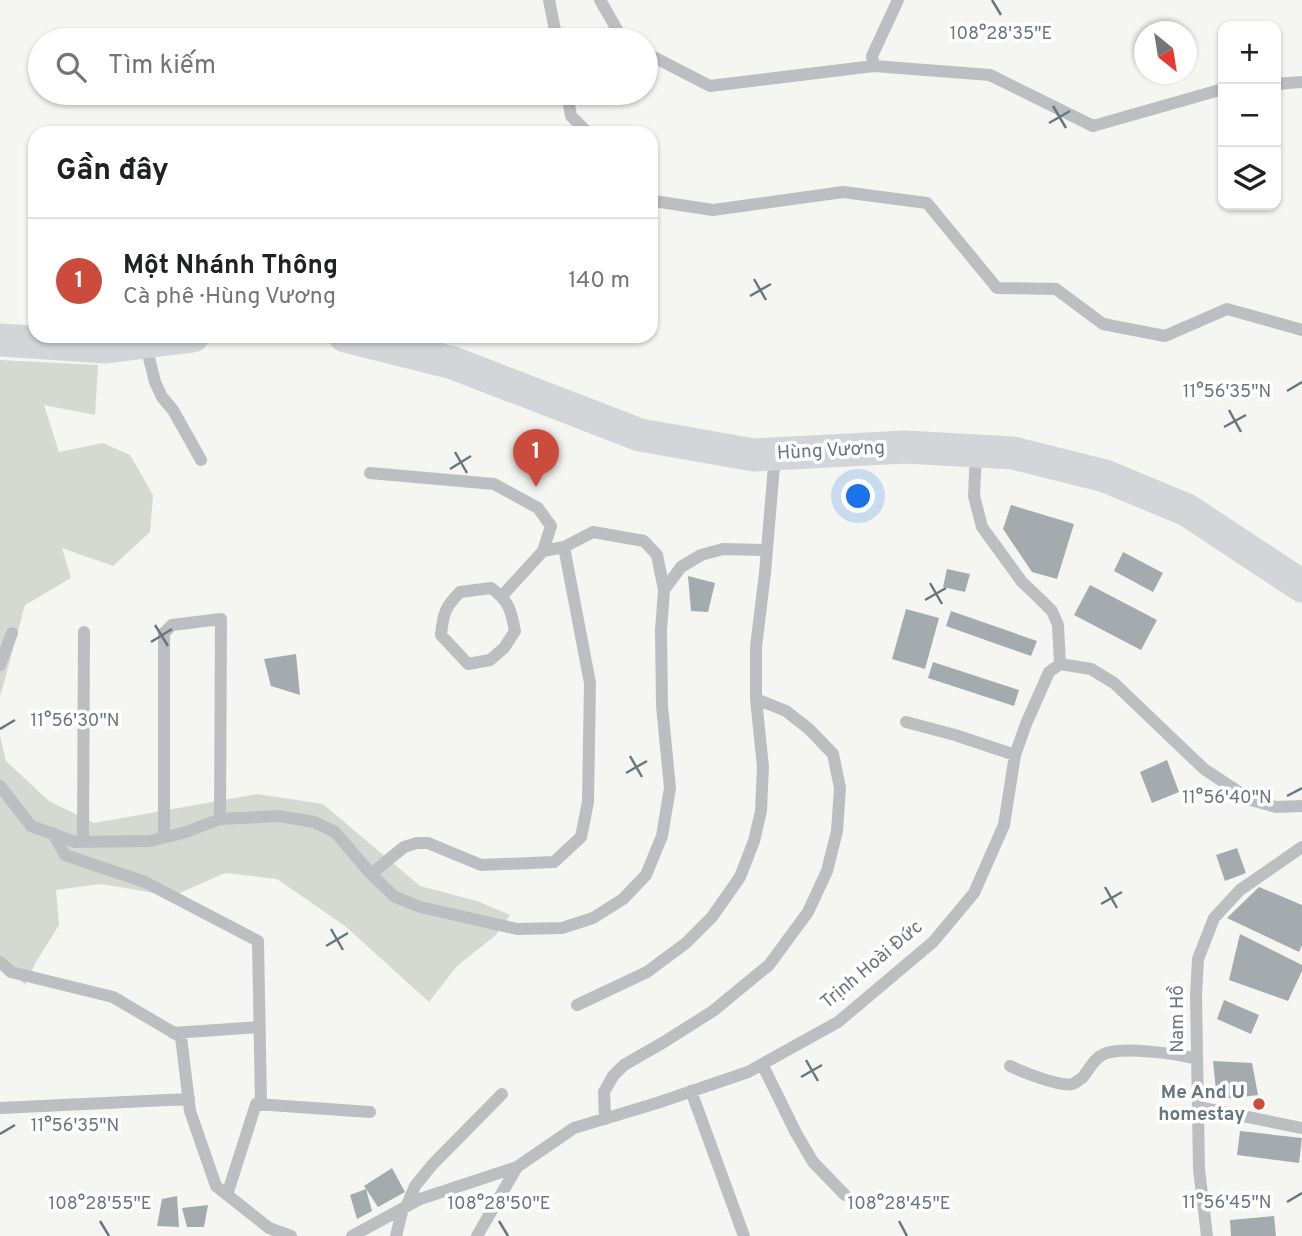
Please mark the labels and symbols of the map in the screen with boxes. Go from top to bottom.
north arrow [1134,21,1197,84]
text: 108°28'35"E [950,23,1052,46]
text: 11°56'35"N [1183,381,1271,404]
pin: 1 [513,429,559,487]
street label: Hùng Vương [776,436,886,466]
your location [841,479,875,513]
text: 11°56'30"N [31,710,119,733]
text: 11°56'40"N [1182,787,1272,810]
street label: Trịnh Hoài Đức [816,915,928,1015]
street label: Nam Hồ [1166,985,1190,1053]
place label: Me And U homestay [1158,1081,1245,1127]
marker: Me And U homestay [1251,1096,1267,1112]
text: 11°56'35"N [31,1115,119,1138]
text: 11°56'45"N [1183,1192,1271,1215]
text: 108°28'55"E [49,1193,151,1216]
text: 108°28'50"E [447,1193,551,1216]
text: 108°28'45"E [848,1193,950,1216]

